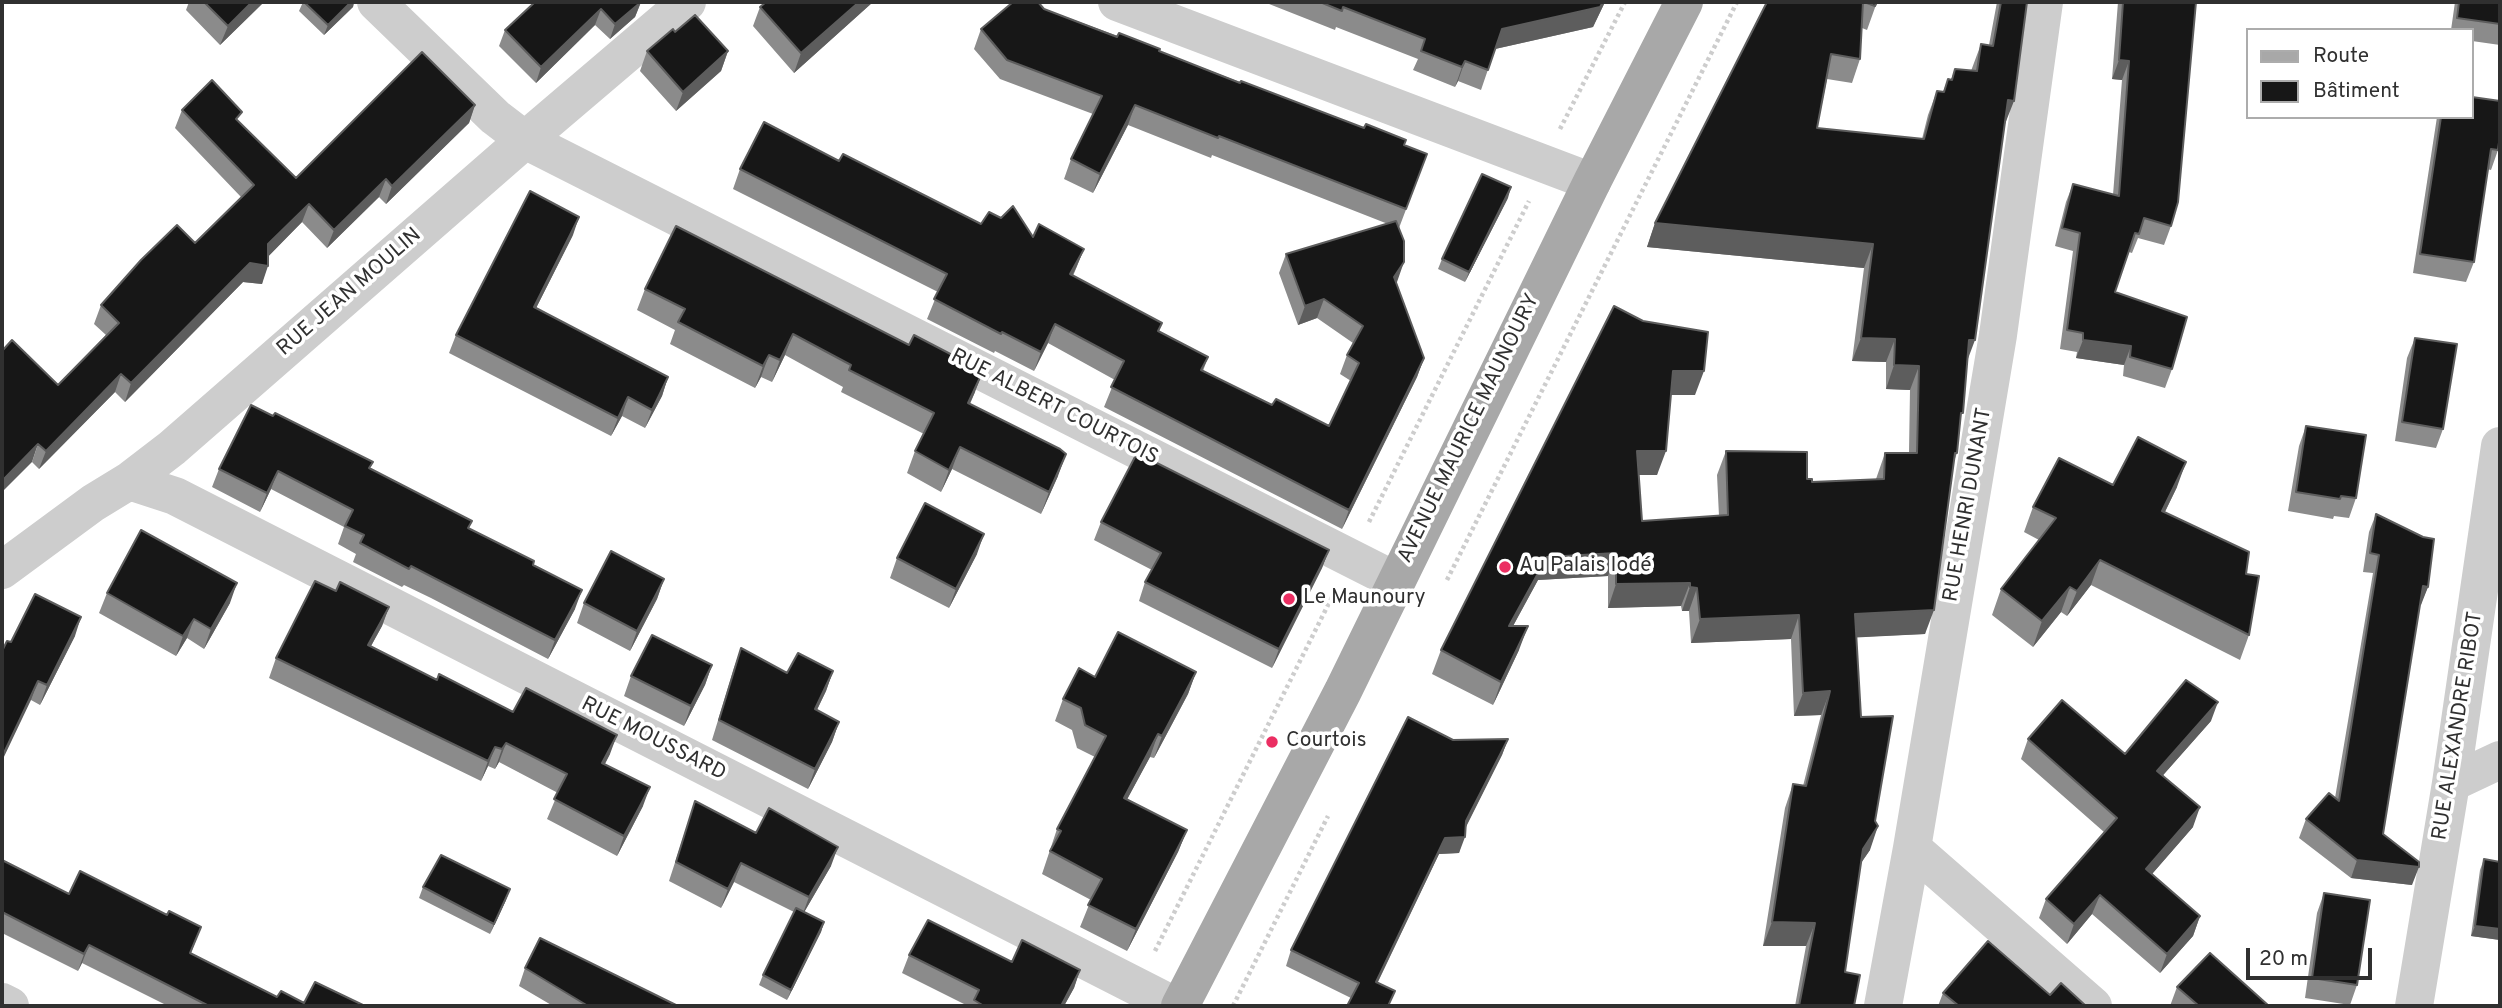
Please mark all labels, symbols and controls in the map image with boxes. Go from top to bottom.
legend [2246,28,2474,119]
text: Route [2313,43,2369,70]
text: Bâtiment [2313,78,2400,105]
street label: RUE JEAN MOULIN [273,224,427,362]
street label: AVENUE MAURICE MAUNOURY [1394,290,1546,568]
street label: RUE ALBERT COURTOIS [946,345,1162,471]
street label: RUE HENRI DUNANT [1940,406,1998,604]
place label: Au Palais Iodé [1519,554,1652,580]
marker: Au Palais Iodé [1497,559,1513,575]
place label: Le Maunoury [1303,586,1426,612]
marker: Le Maunoury [1281,591,1297,607]
street label: RUE ALEXANDRE RIBOT [2428,610,2490,842]
street label: RUE MOUSSARD [576,693,730,787]
place label: Courtois [1286,729,1366,755]
marker: Courtois [1264,734,1280,750]
scale bar [2250,934,2376,978]
text: 20 m [2259,946,2308,973]

